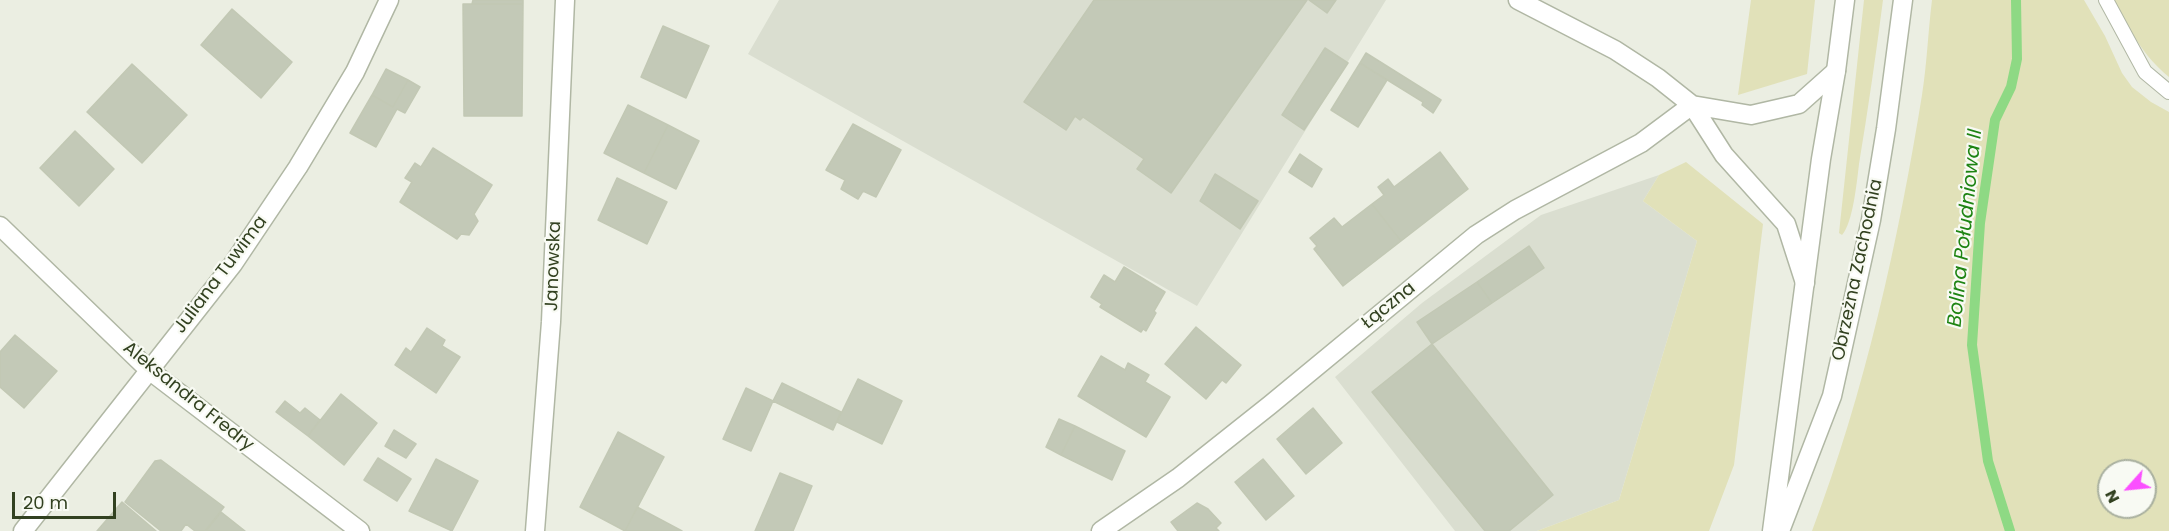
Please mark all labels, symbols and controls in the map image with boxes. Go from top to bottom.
water label: Bolina Południowa II [1944,128,1988,328]
street label: Obrzeżna Zachodnia [1828,177,1888,363]
street label: Juliana Tuwima [170,212,272,338]
street label: Janowska [542,220,566,312]
street label: Łączna [1358,278,1420,334]
street label: Aleksandra Fredry [118,338,258,456]
north arrow [2097,459,2157,519]
scale bar [15,480,118,518]
text: N [2099,486,2125,507]
text: 20 m [23,490,68,515]

